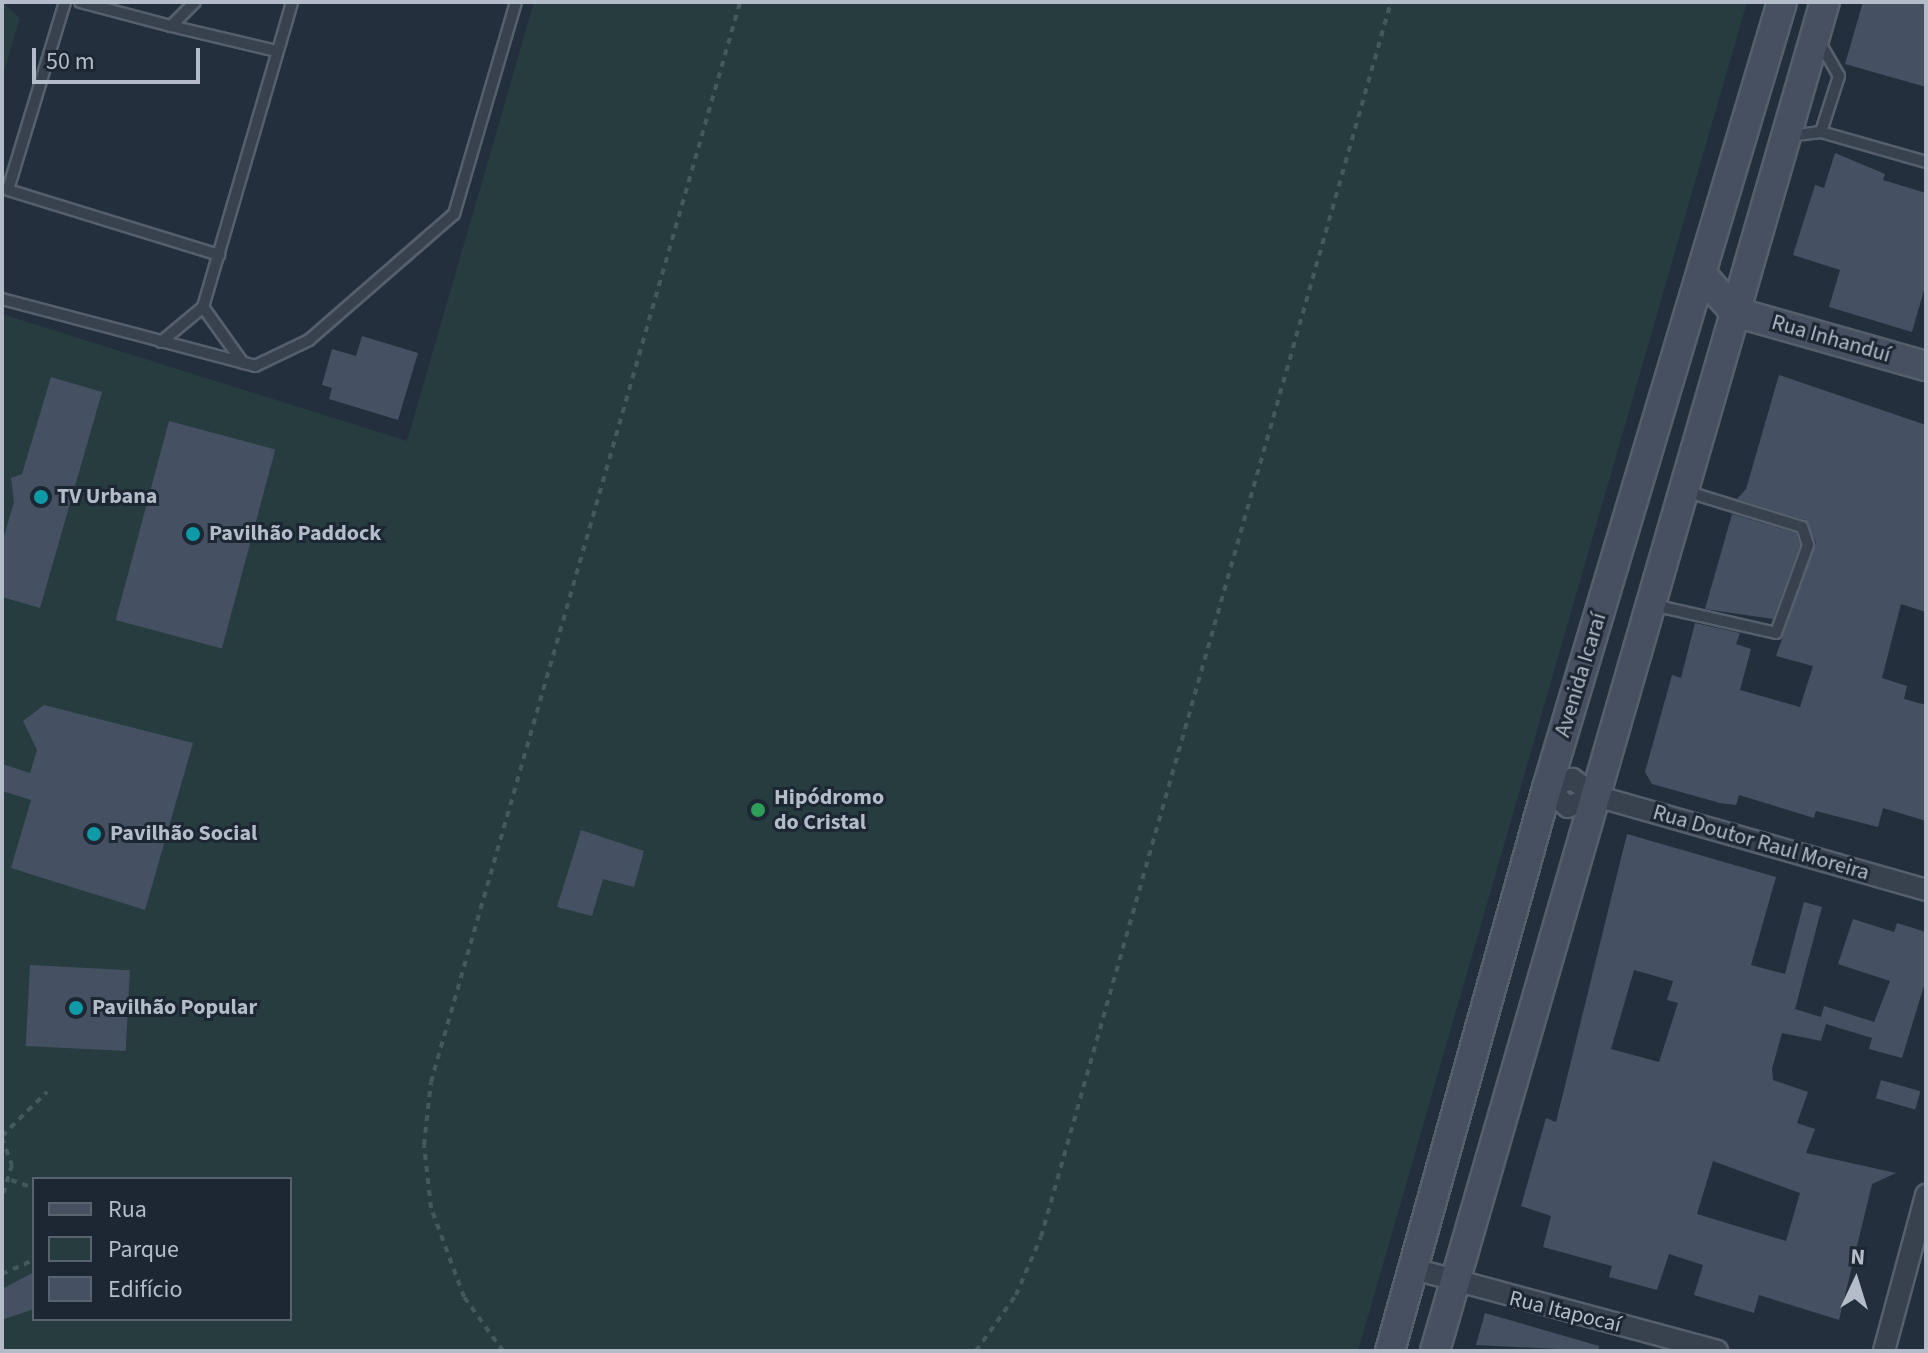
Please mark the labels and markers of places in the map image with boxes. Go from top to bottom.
place label: TV Urbana [57,484,157,510]
marker: TV Urbana [32,488,50,506]
place label: Pavilhão Paddock [209,521,381,547]
marker: Pavilhão Paddock [184,525,202,543]
place label: Hipódromo do Cristal [774,784,884,836]
marker: Hipódromo do Cristal [749,801,767,819]
place label: Pavilhão Social [110,821,257,847]
marker: Pavilhão Social [85,825,103,843]
place label: Pavilhão Popular [92,995,257,1021]
marker: Pavilhão Popular [67,999,85,1017]

